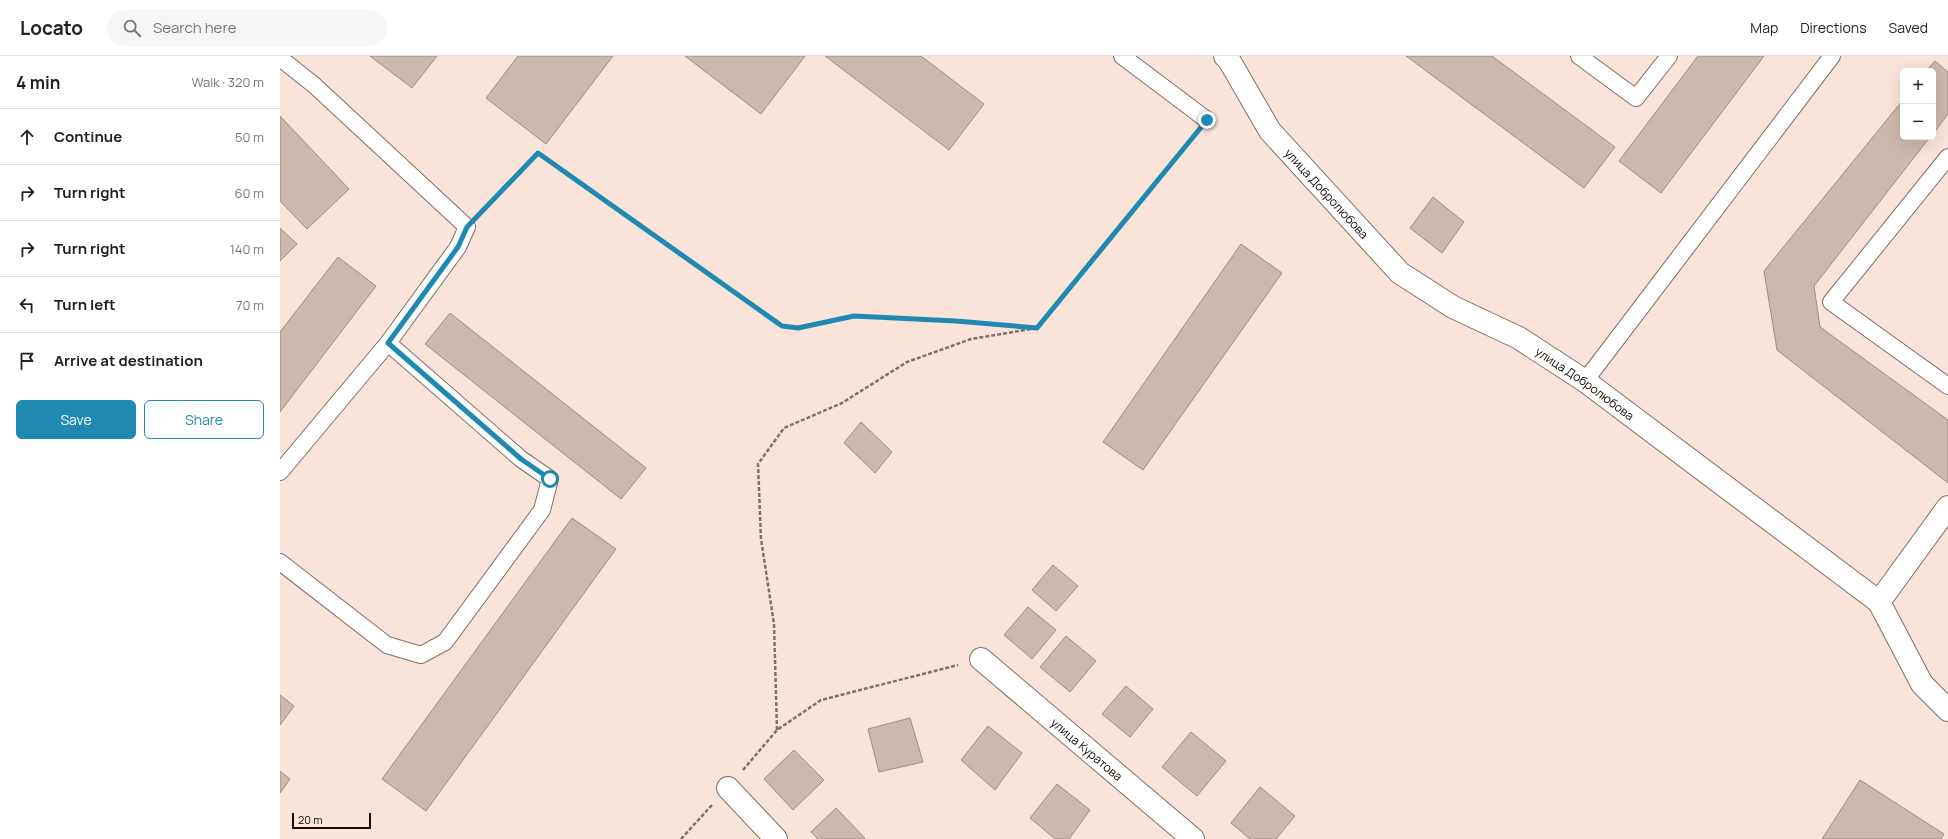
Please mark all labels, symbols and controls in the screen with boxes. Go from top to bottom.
search box [107,10,387,46]
text: Locato [20,15,83,41]
icon: search [121,17,143,39]
text: Search here [153,17,236,38]
text: Map [1750,18,1778,37]
text: Directions [1800,18,1867,37]
text: Saved [1889,18,1928,37]
map controls [1900,68,1936,140]
button: + [1900,68,1936,104]
text: 4 min [16,71,60,94]
text: Walk · 320 m [191,73,264,91]
button: − [1900,104,1936,140]
route end [1198,111,1216,129]
icon: ahead [16,126,38,148]
text: Continue [54,126,122,147]
text: 50 m [235,128,264,146]
street label: улица Добролюбова [1281,144,1373,242]
icon: right [16,182,38,204]
text: Turn right [54,182,125,203]
text: 60 m [234,184,264,202]
icon: right [16,238,38,260]
text: Turn right [54,238,125,259]
text: 140 m [230,240,264,258]
icon: left [16,294,38,316]
text: Turn left [54,294,116,315]
text: 70 m [236,296,264,314]
street label: улица Добролюбова [1532,343,1638,424]
icon: arrive [16,350,38,372]
text: Arrive at destination [54,350,203,371]
button: Save [16,400,136,439]
button: Share [144,400,264,439]
route start [541,470,559,488]
street label: улица Куратова [1047,714,1126,784]
scale bar [292,811,371,830]
text: 20 m [298,812,323,827]

